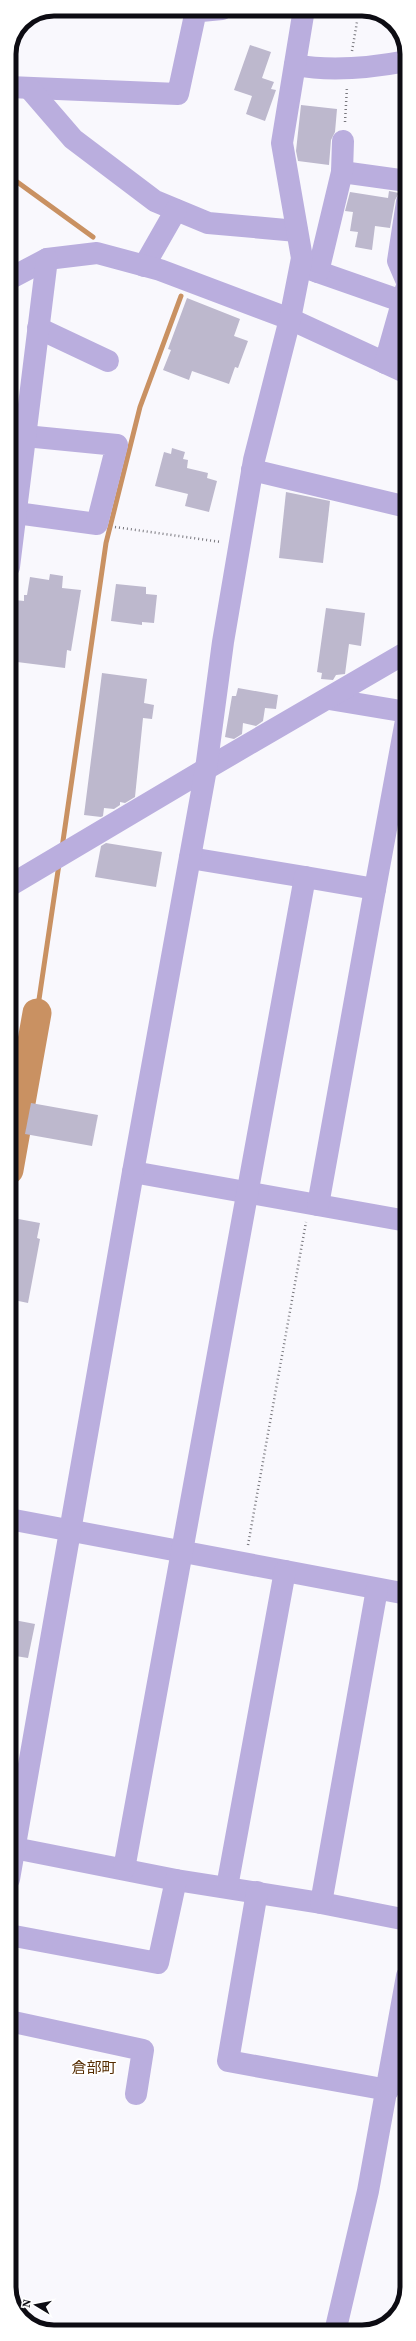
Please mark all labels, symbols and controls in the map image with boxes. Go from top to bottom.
district label: 倉部町 [71,2057,117,2078]
north arrow [16,2285,56,2325]
text: N [19,2298,35,2309]

